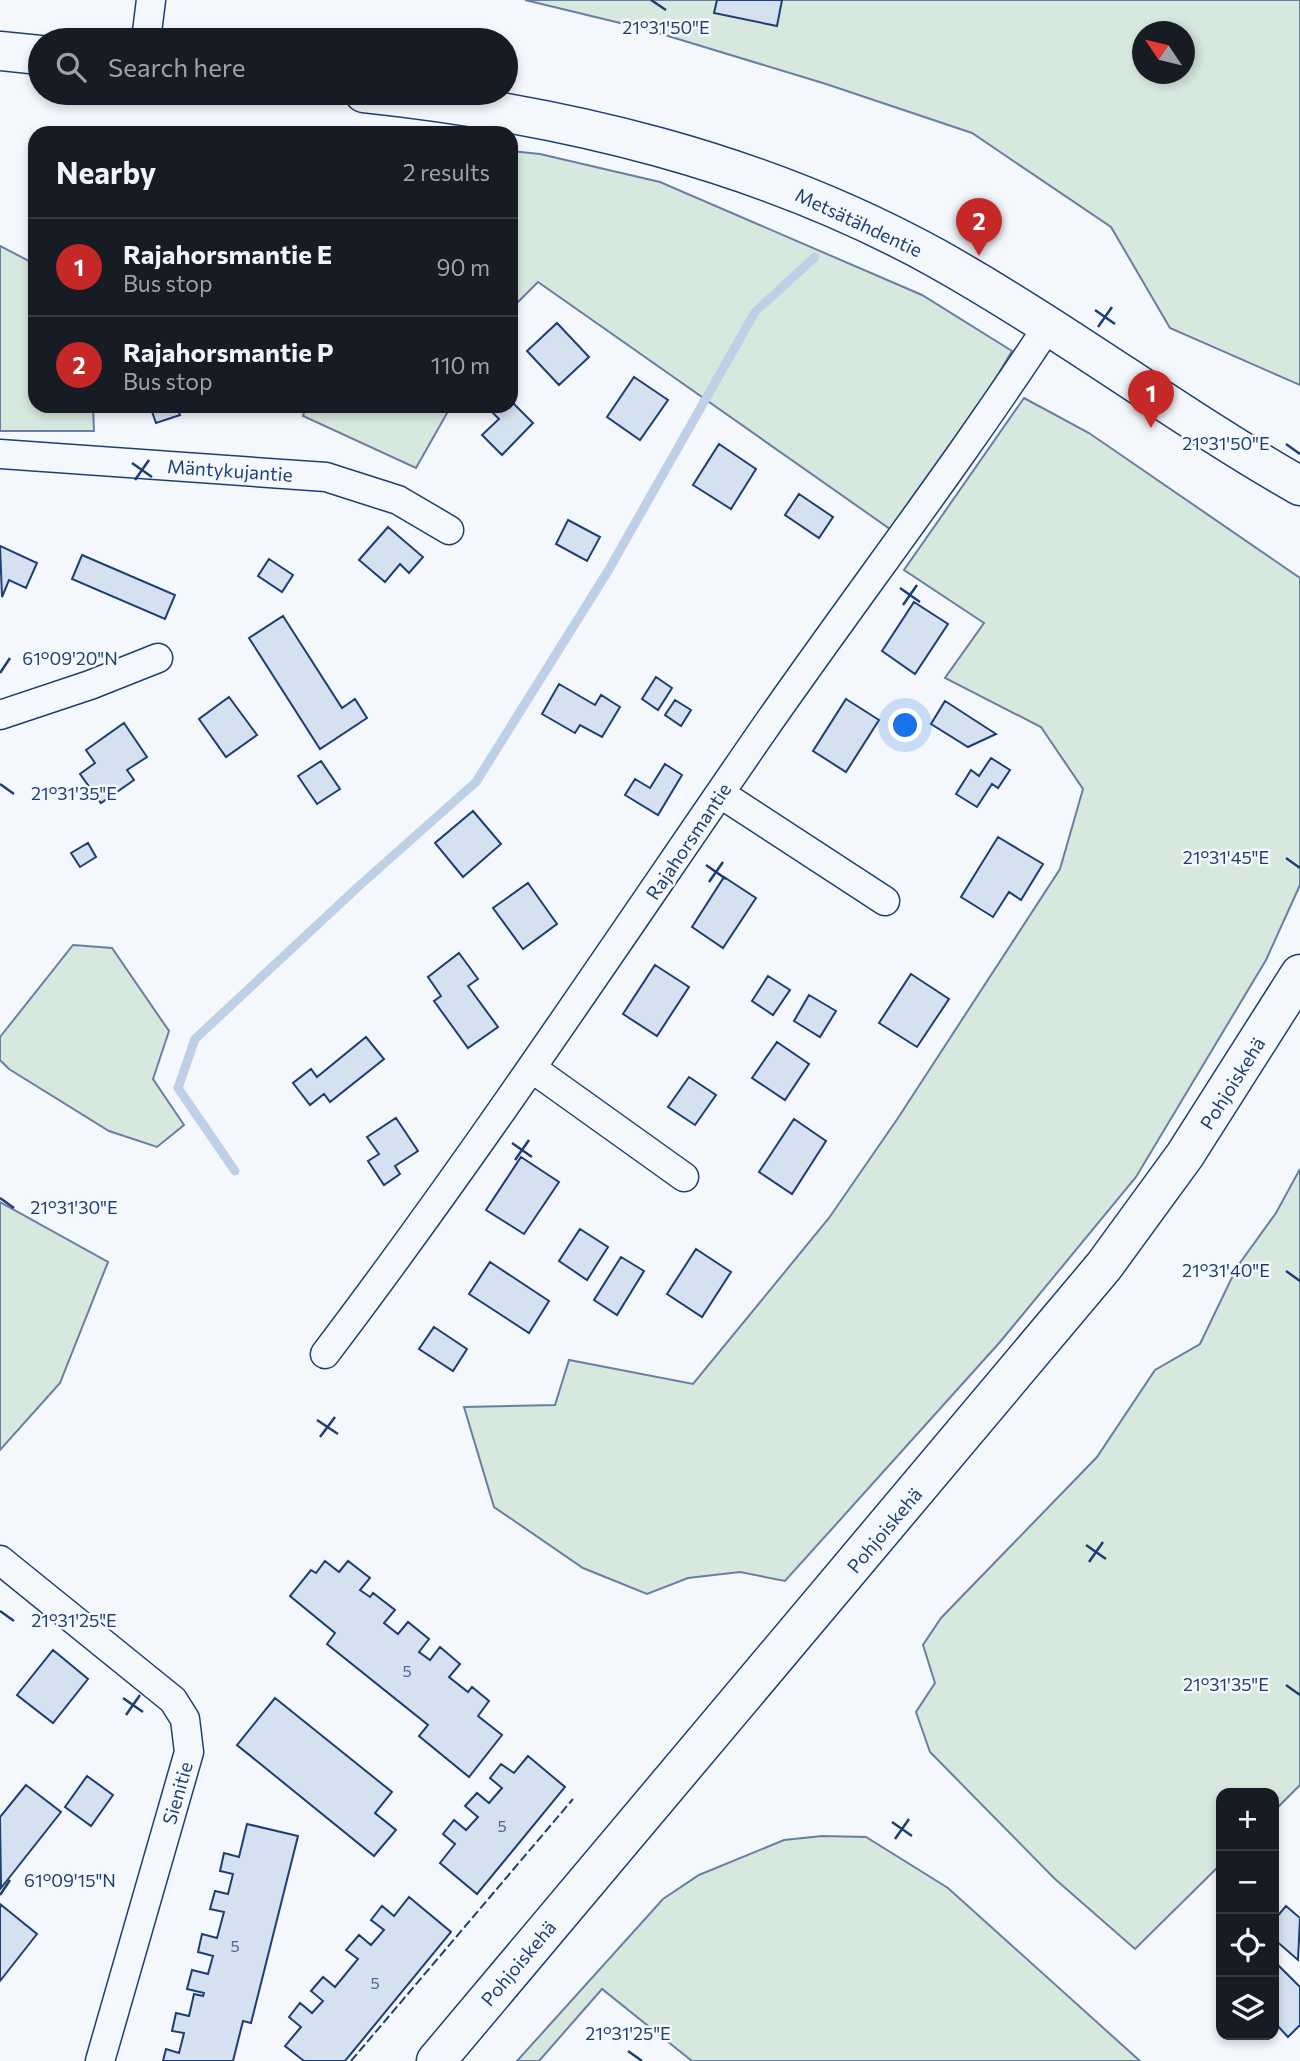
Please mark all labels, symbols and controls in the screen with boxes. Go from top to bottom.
text: 21°31'50"E [622,16,710,38]
north arrow [1132,21,1195,84]
search box [28,28,518,105]
icon: search [52,48,90,86]
text: Search here [108,51,246,82]
text: Nearby [56,153,156,190]
text: 2 results [403,158,490,186]
street label: Metsätähdentie [792,183,926,261]
pin: 2 [956,198,1002,256]
text: Rajahorsmantie E [123,238,332,269]
text: 1 [74,253,84,281]
text: 90 m [437,253,490,281]
text: Bus stop [123,269,213,297]
text: Rajahorsmantie P [123,336,334,367]
text: 2 [72,351,86,379]
text: 110 m [431,351,490,379]
text: Bus stop [123,367,213,395]
pin: 1 [1128,370,1174,428]
text: 21°31'50"E [1182,432,1270,454]
street label: Mäntykujantie [167,454,293,486]
text: 61°09'20"N [22,647,118,669]
your location [888,708,922,742]
street label: Rajahorsmantie [641,778,735,904]
text: 21°31'35"E [31,782,117,804]
text: 21°31'45"E [1183,846,1269,868]
street label: Pohjoiskehä [1195,1033,1269,1133]
text: 21°31'30"E [30,1196,118,1218]
text: 21°31'40"E [1182,1259,1270,1281]
street label: Pohjoiskehä [842,1483,926,1577]
text: 21°31'25"E [31,1609,117,1631]
house number: 5 [402,1661,412,1680]
text: 21°31'35"E [1183,1673,1269,1695]
street label: Sienitie [157,1759,197,1827]
map controls [1216,1788,1279,2040]
button: + [1216,1788,1279,1851]
house number: 5 [497,1816,507,1835]
button: − [1216,1851,1279,1914]
text: 61°09'15"N [24,1869,116,1891]
button: locate [1216,1914,1279,1977]
street label: Pohjoiskehä [476,1916,560,2010]
house number: 5 [230,1936,240,1955]
house number: 5 [370,1973,380,1992]
button: layers [1216,1977,1279,2040]
text: 21°31'25"E [585,2022,671,2044]

